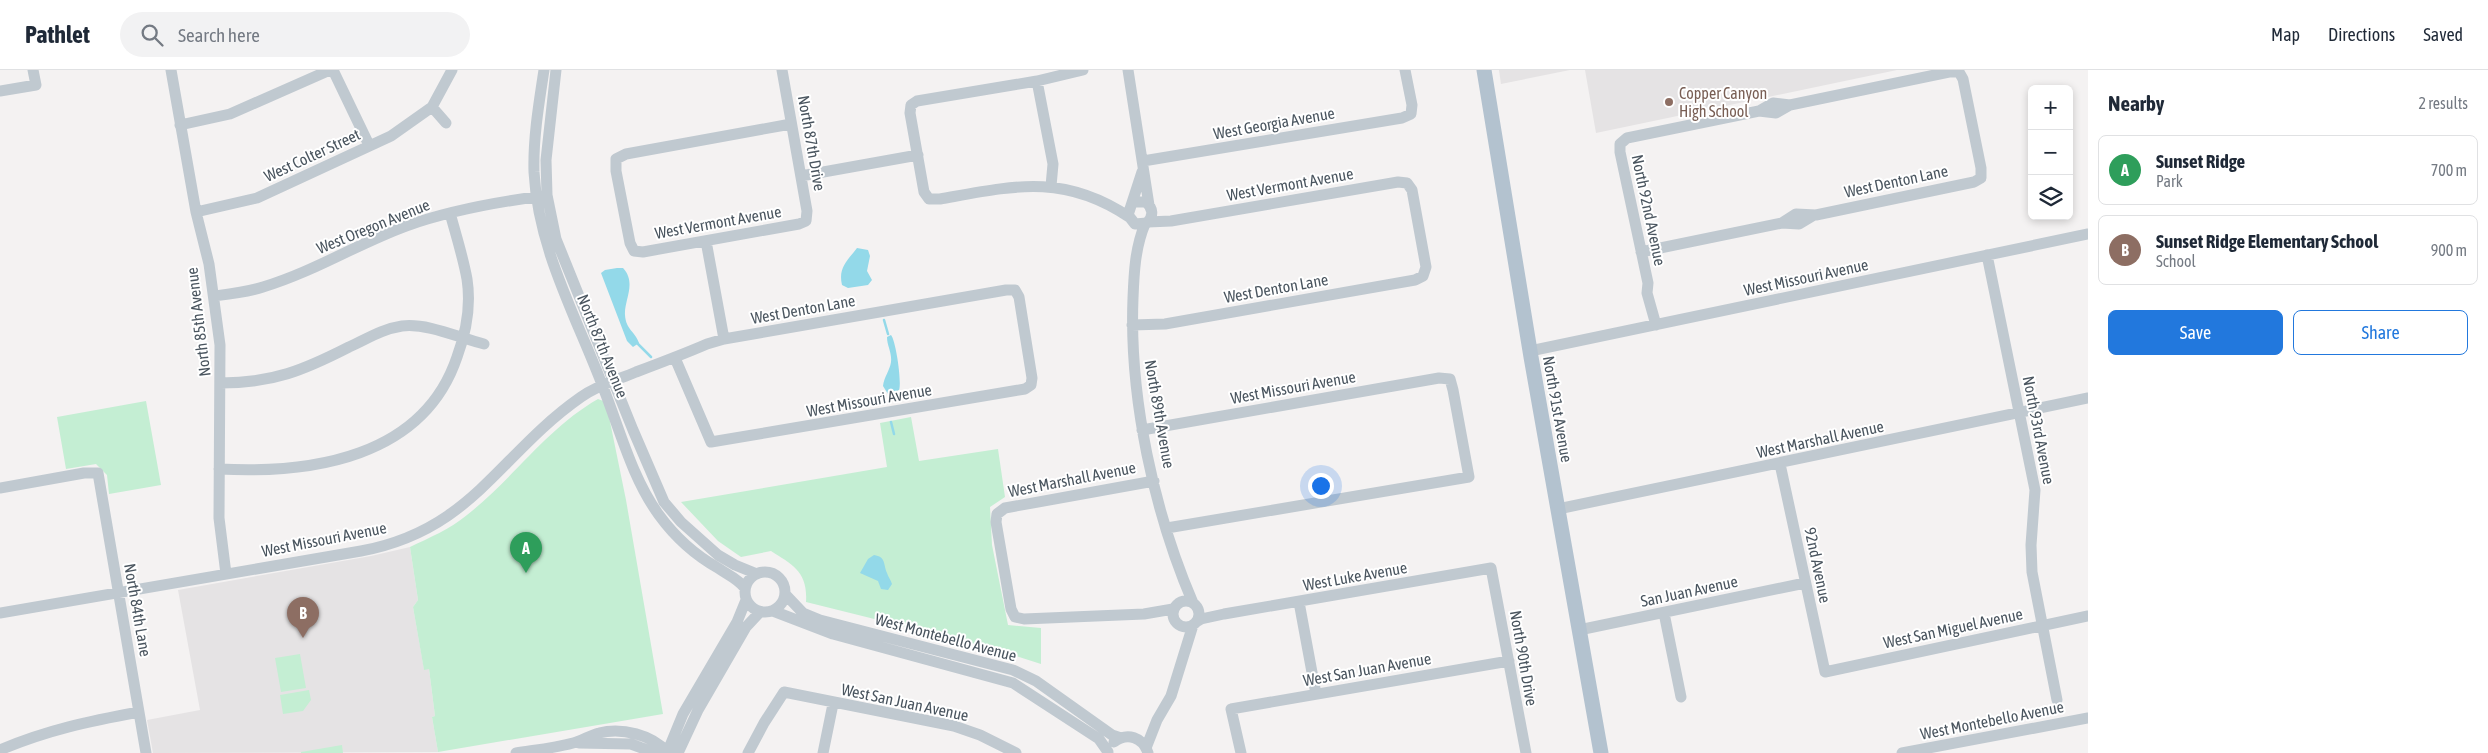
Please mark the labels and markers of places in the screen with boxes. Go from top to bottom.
place label: Copper Canyon High School [1679,84,1767,121]
marker: Copper Canyon High School [1663,96,1675,108]
pin: A [510,532,542,573]
pin: B [287,597,319,638]

